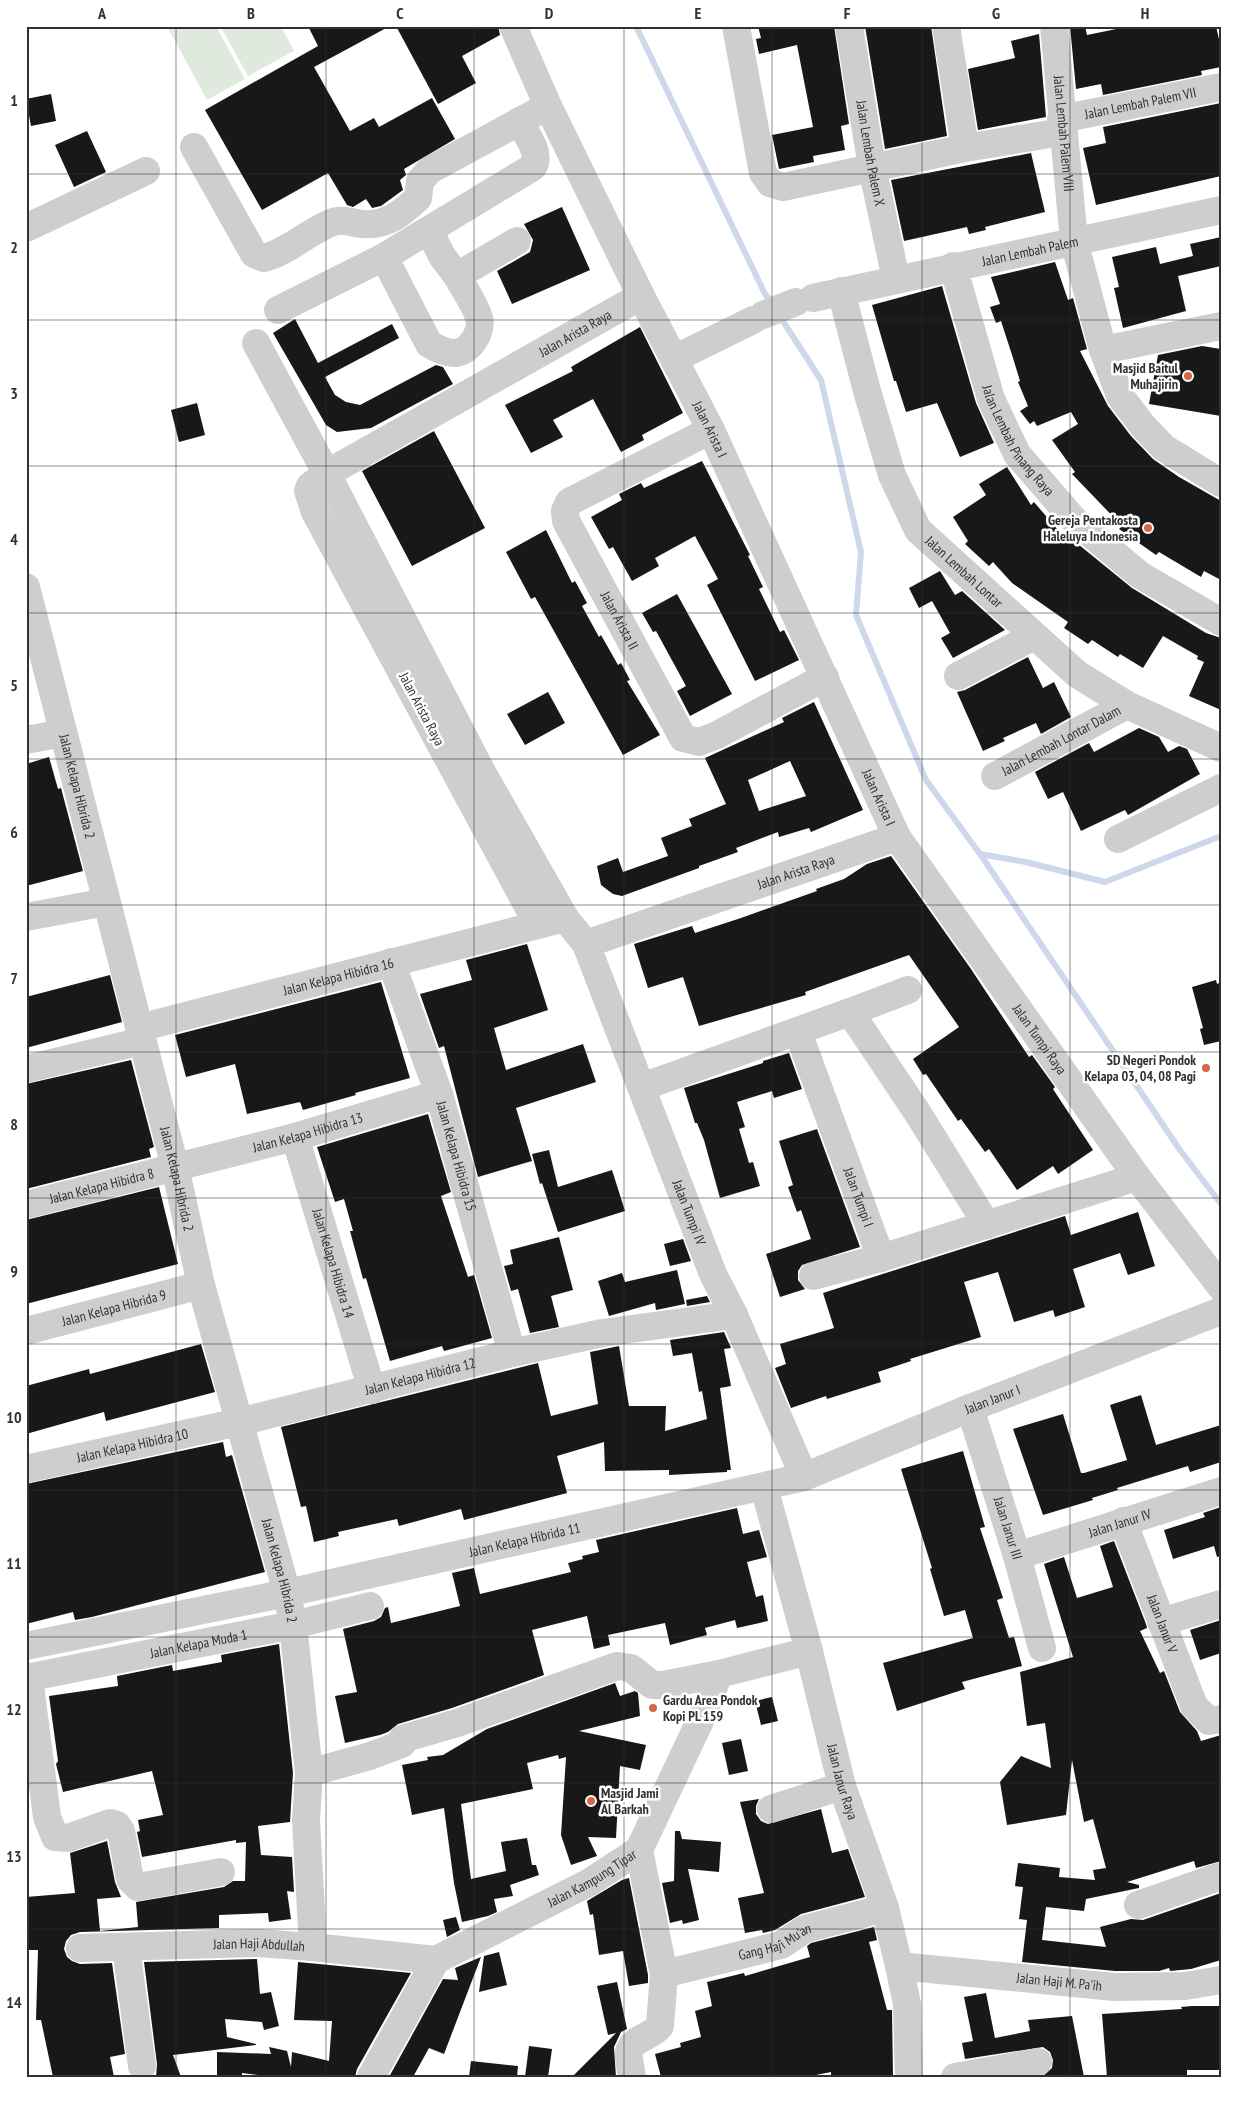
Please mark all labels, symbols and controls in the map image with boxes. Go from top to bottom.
text: A [97,3,107,23]
text: B [247,3,255,23]
text: C [396,3,404,23]
text: D [545,3,554,23]
text: E [695,3,702,23]
text: F [844,3,851,23]
text: G [992,3,1000,23]
text: H [1141,3,1149,23]
street label: Jalan Lembah Palem VIII [1050,74,1078,192]
street label: Jalan Lembah Palem VII [1082,83,1198,123]
text: 1 [10,90,18,110]
street label: Jalan Lembah Palem X [852,98,889,208]
street label: Jalan Lembah Palem [979,232,1080,270]
text: 2 [10,237,18,257]
street label: Jalan Arista Raya [535,306,615,361]
place label: Masjid Baitul Muhajirin [1113,359,1179,393]
marker: Masjid Baitul Muhajirin [1182,370,1194,382]
street label: Jalan Lembah Pinang Raya [978,382,1058,500]
text: 3 [10,383,18,403]
street label: Jalan Arista I [688,397,731,460]
place label: Gereja Pentakosta Haleluya Indonesia [1043,511,1138,545]
marker: Gereja Pentakosta Haleluya Indonesia [1142,522,1154,534]
text: 4 [10,529,18,549]
street label: Jalan Lembah Lontar [921,531,1007,612]
street label: Jalan Arista II [596,587,643,653]
street label: Jalan Arista Raya [395,668,449,749]
text: 5 [10,675,18,695]
street label: Jalan Lembah Lontar Dalam [998,701,1124,780]
street label: Jalan Kelapa Hibrida 2 [55,731,99,841]
street label: Jalan Arista I [858,765,900,829]
text: 6 [10,822,18,842]
street label: Jalan Arista Raya [754,850,837,894]
street label: Jalan Kelapa Hibidra 16 [280,954,396,1000]
text: 7 [10,968,18,988]
street label: Jalan Tumpi Raya [1008,1000,1071,1078]
place label: SD Negeri Pondok Kelapa 03, 04, 08 Pagi [1085,1051,1196,1085]
marker: SD Negeri Pondok Kelapa 03, 04, 08 Pagi [1200,1062,1212,1074]
street label: Jalan Kelapa Hibidra 15 [432,1098,481,1213]
street label: Jalan Kelapa Hibidra 13 [250,1108,365,1157]
text: 8 [10,1114,18,1134]
street label: Jalan Kelapa Hibrida 2 [156,1124,198,1233]
street label: Jalan Kelapa Hibidra 8 [46,1164,156,1208]
street label: Jalan Tumpi I [839,1164,878,1230]
street label: Jalan Tumpi IV [668,1176,710,1248]
street label: Jalan Kelapa Hibidra 14 [308,1205,359,1321]
text: 9 [10,1261,18,1281]
street label: Jalan Kelapa Hibrida 9 [59,1286,168,1330]
street label: Jalan Kelapa Hibidra 12 [362,1354,477,1399]
street label: Jalan Janur I [961,1380,1023,1419]
text: 10 [6,1407,22,1427]
street label: Jalan Kelapa Hibidra 10 [74,1424,190,1467]
street label: Jalan Janur III [989,1494,1027,1561]
street label: Jalan Janur IV [1085,1505,1154,1542]
street label: Jalan Kelapa Hibrida 2 [257,1515,301,1624]
street label: Jalan Kelapa Hibrida 11 [466,1518,582,1561]
text: 11 [6,1553,22,1573]
street label: Jalan Janur V [1143,1591,1182,1656]
street label: Jalan Kelapa Muda 1 [148,1625,249,1662]
place label: Gardu Area Pondok Kopi PL 159 [663,1691,758,1725]
text: 12 [6,1699,22,1719]
marker: Gardu Area Pondok Kopi PL 159 [647,1702,659,1714]
street label: Jalan Janur Raya [823,1741,862,1822]
place label: Masjid Jami Al Barkah [600,1784,659,1818]
marker: Masjid Jami Al Barkah [585,1795,597,1807]
street label: Jalan Kampung Tipar [544,1845,640,1912]
text: 13 [6,1846,22,1866]
street label: Gang Haji Mu'an [736,1919,813,1964]
street label: Jalan Haji Abdullah [212,1934,305,1955]
street label: Jalan Haji M. Pa'ih [1015,1968,1103,1995]
text: 14 [6,1992,22,2012]

